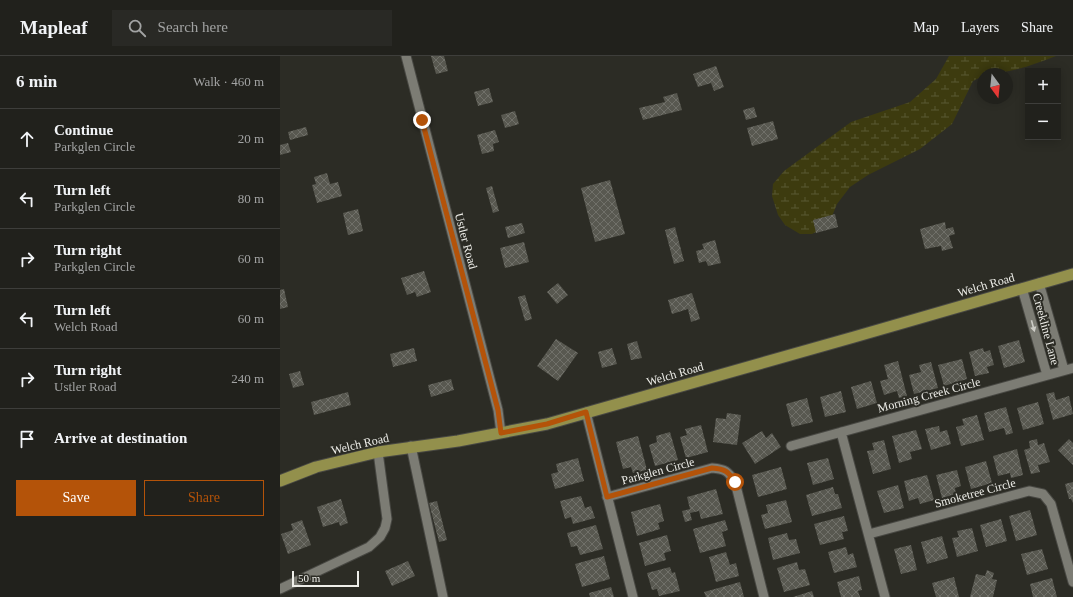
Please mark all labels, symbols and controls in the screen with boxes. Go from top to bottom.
search box [112,10,392,46]
text: Mapleaf [20,17,88,38]
icon: search [126,17,148,39]
text: Search here [158,19,228,35]
text: Map [913,20,939,35]
text: Layers [961,20,999,35]
text: Share [1021,20,1053,35]
north arrow [977,68,1013,104]
map controls [1025,68,1061,140]
button: + [1025,68,1061,104]
text: 6 min [16,72,57,91]
text: Walk · 460 m [193,74,264,89]
button: − [1025,104,1061,140]
route end [413,111,431,129]
text: Continue [54,122,113,138]
icon: ahead [16,128,38,150]
text: 20 m [238,131,264,146]
text: Parkglen Circle [54,139,135,154]
text: Turn left [54,182,111,198]
icon: left [16,188,38,210]
text: 80 m [238,191,264,206]
text: Parkglen Circle [54,199,135,214]
street label: Ustler Road [452,211,480,271]
text: Turn right [54,242,121,258]
icon: right [16,248,38,270]
text: 60 m [238,251,264,266]
text: Parkglen Circle [54,259,135,274]
street label: Welch Road [956,270,1016,300]
street label: Creekline Lane [1030,292,1062,366]
text: Turn left [54,302,111,318]
icon: left [16,308,38,330]
text: 60 m [238,311,264,326]
text: Welch Road [54,319,118,334]
one-way arrow [1030,320,1036,332]
street label: Welch Road [645,359,705,389]
text: Turn right [54,362,121,378]
icon: right [16,368,38,390]
text: 240 m [231,371,264,386]
street label: Morning Creek Circle [876,375,982,415]
text: Ustler Road [54,379,116,394]
icon: arrive [16,428,38,450]
text: Arrive at destination [54,430,187,446]
street label: Welch Road [330,431,390,457]
street label: Parkglen Circle [620,455,696,487]
route start [726,473,744,491]
street label: Smoketree Circle [933,475,1017,511]
button: Save [16,480,136,516]
button: Share [144,480,264,516]
scale bar [292,569,359,588]
text: 50 m [298,572,320,584]

